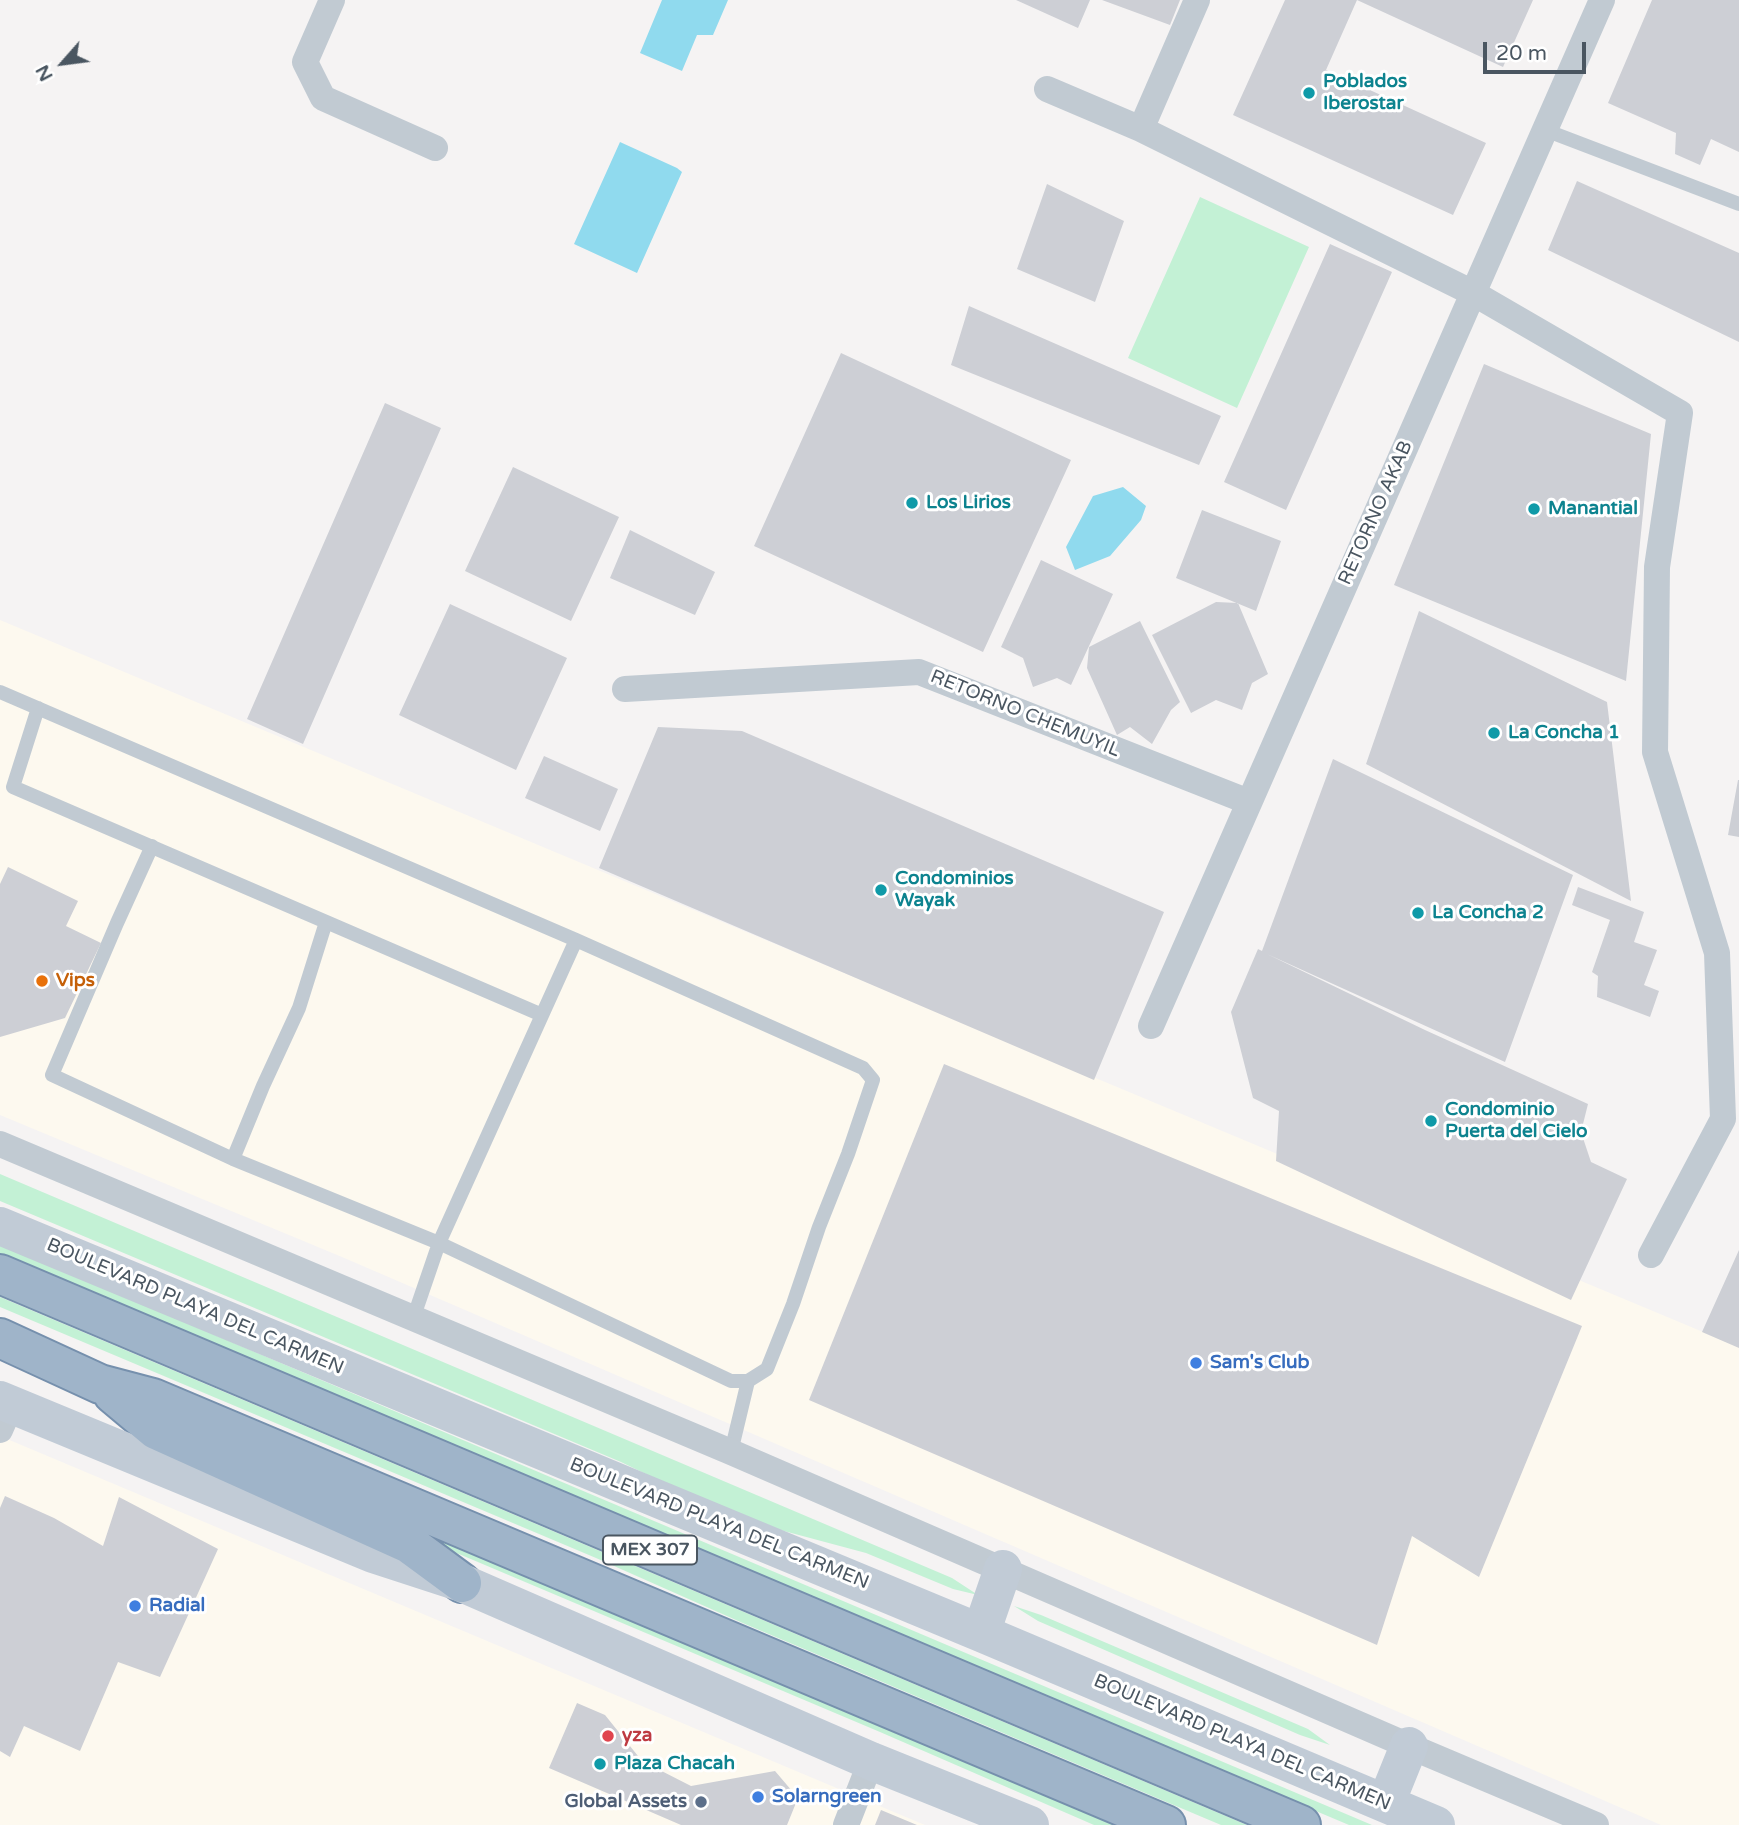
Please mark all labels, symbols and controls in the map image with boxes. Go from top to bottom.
north arrow [28,28,98,98]
scale bar [1487,28,1590,72]
text: 20 m [1496,41,1547,66]
text: N [31,61,58,85]
place label: Poblados Iberostar [1323,71,1407,115]
marker: Poblados Iberostar [1301,85,1317,101]
street label: RETORNO AKAB [1334,437,1418,589]
place label: Los Lirios [926,492,1011,514]
marker: Los Lirios [904,495,920,511]
place label: Manantial [1548,498,1638,520]
marker: Manantial [1526,501,1542,517]
street label: RETORNO CHEMUYIL [927,666,1123,762]
place label: La Concha 1 [1508,722,1620,744]
marker: La Concha 1 [1486,725,1502,741]
place label: Condominios Wayak [895,868,1014,912]
marker: Condominios Wayak [873,882,889,898]
place label: La Concha 2 [1432,902,1544,924]
marker: La Concha 2 [1410,905,1426,921]
place label: Vips [56,970,95,992]
marker: Vips [34,973,50,989]
place label: Condominio Puerta del Cielo [1445,1099,1587,1143]
marker: Condominio Puerta del Cielo [1423,1113,1439,1129]
street label: BOULEVARD PLAYA DEL CARMEN [43,1234,347,1380]
place label: Sam's Club [1210,1352,1310,1374]
marker: Sam's Club [1188,1355,1204,1371]
street label: BOULEVARD PLAYA DEL CARMEN [566,1453,872,1595]
road number: MEX 307 [603,1535,697,1564]
place label: Radial [149,1595,205,1617]
marker: Radial [127,1598,143,1614]
street label: BOULEVARD PLAYA DEL CARMEN [1090,1670,1394,1816]
place label: yza [622,1725,652,1747]
marker: yza [600,1728,616,1744]
place label: Plaza Chacah [614,1753,735,1775]
marker: Plaza Chacah [592,1756,608,1772]
place label: Solarngreen [772,1786,882,1808]
marker: Solarngreen [750,1789,766,1805]
place label: Global Assets [564,1791,687,1813]
marker: Global Assets [693,1794,709,1810]

